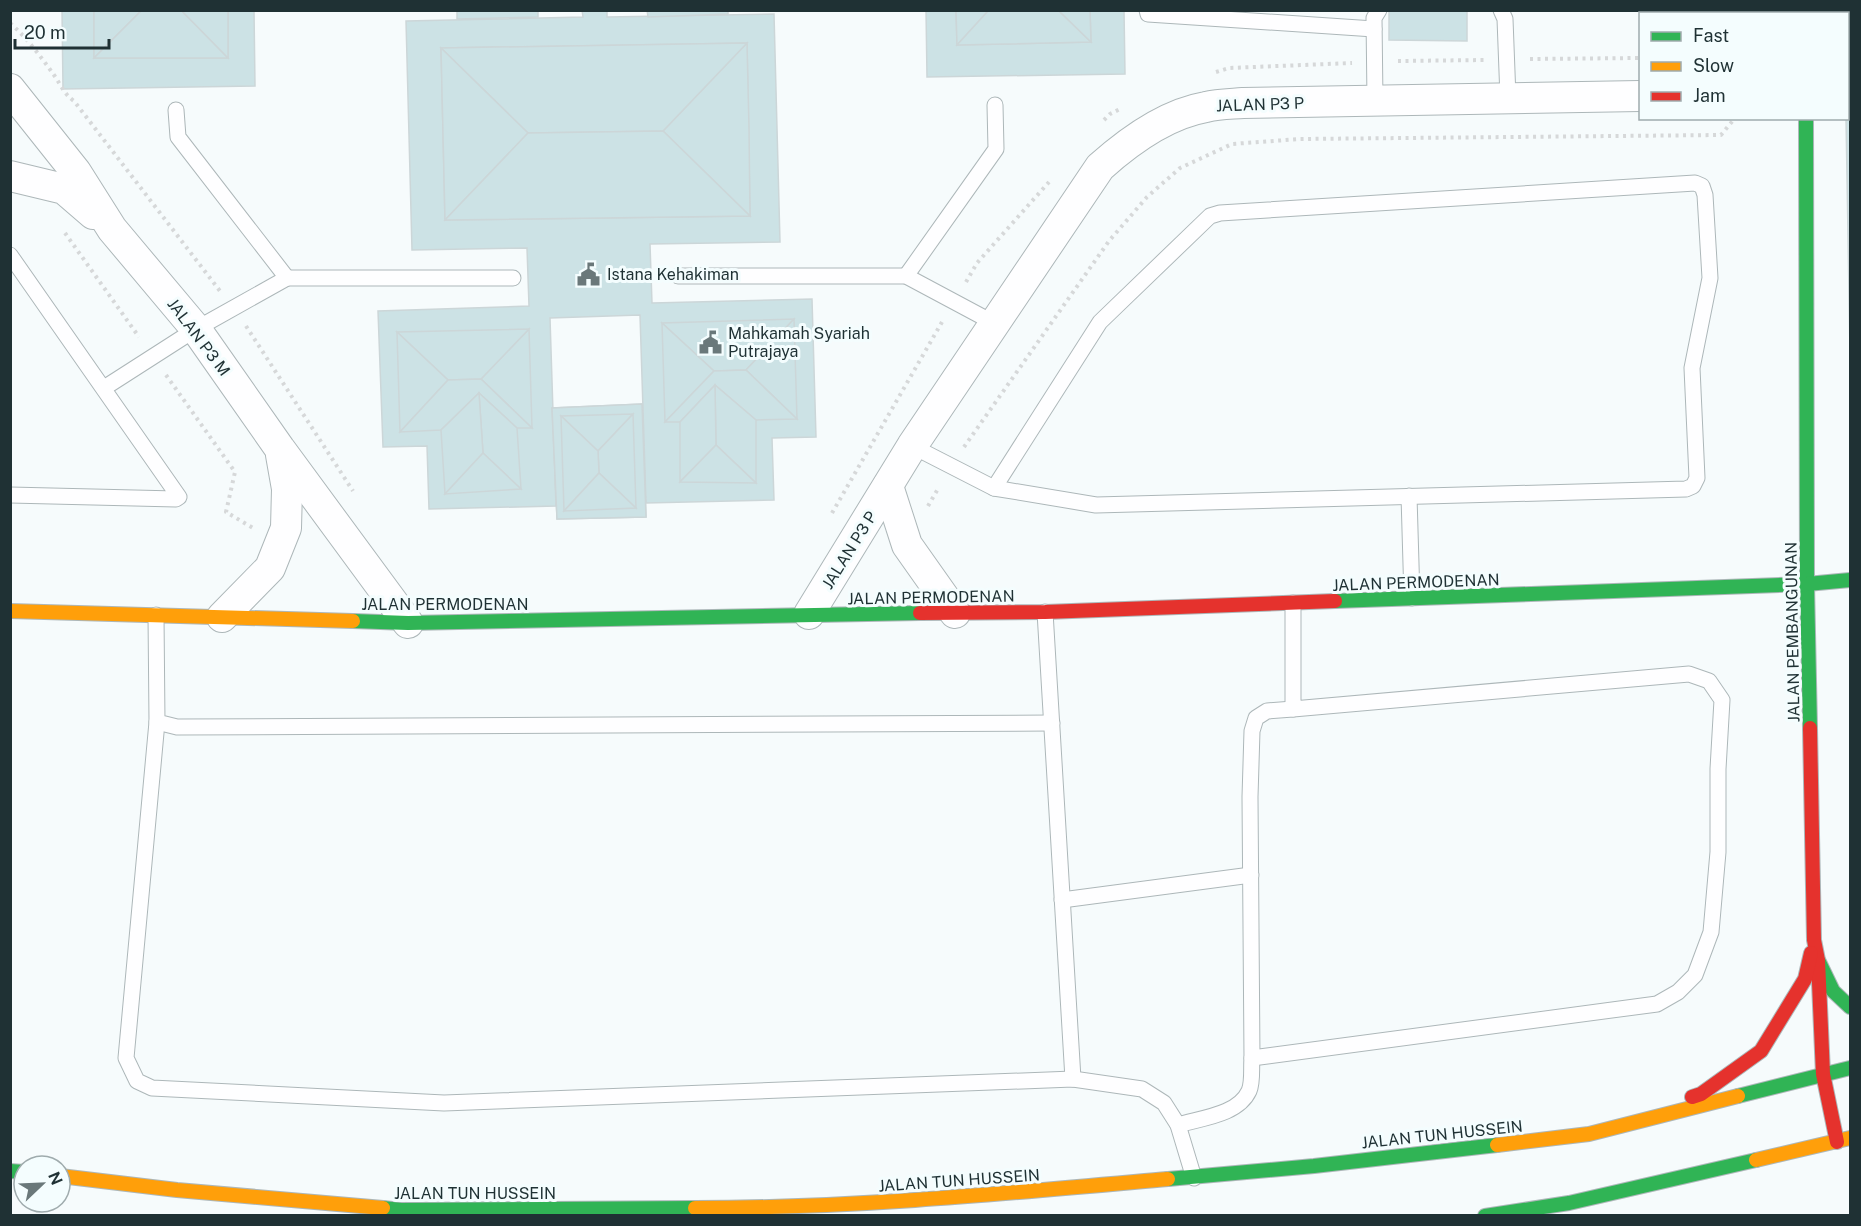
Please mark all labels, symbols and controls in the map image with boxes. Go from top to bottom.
scale bar [15,12,110,50]
legend [1639,12,1849,120]
text: 20 m [24,22,66,43]
text: Fast [1693,25,1729,46]
text: Slow [1693,55,1734,76]
text: Jam [1693,85,1726,106]
street label: JALAN P3 P [1216,93,1304,116]
public building icon: Istana Kehakiman [576,261,602,287]
place label: Istana Kehakiman [607,265,739,284]
street label: JALAN P3 M [163,295,234,380]
place label: Mahkamah Syariah Putrajaya [728,324,870,361]
public building icon: Mahkamah Syariah Putrajaya [697,329,723,355]
street label: JALAN P3 P [818,508,881,593]
street label: JALAN PEMBANGUNAN [1781,541,1804,722]
street label: JALAN PERMODENAN [1332,570,1500,595]
street label: JALAN PERMODENAN [847,587,1015,608]
street label: JALAN PERMODENAN [361,595,529,614]
street label: JALAN TUN HUSSEIN [1361,1117,1524,1152]
north arrow [12,1154,72,1214]
street label: JALAN TUN HUSSEIN [878,1165,1040,1196]
text: N [44,1169,67,1188]
street label: JALAN TUN HUSSEIN [394,1184,556,1203]

